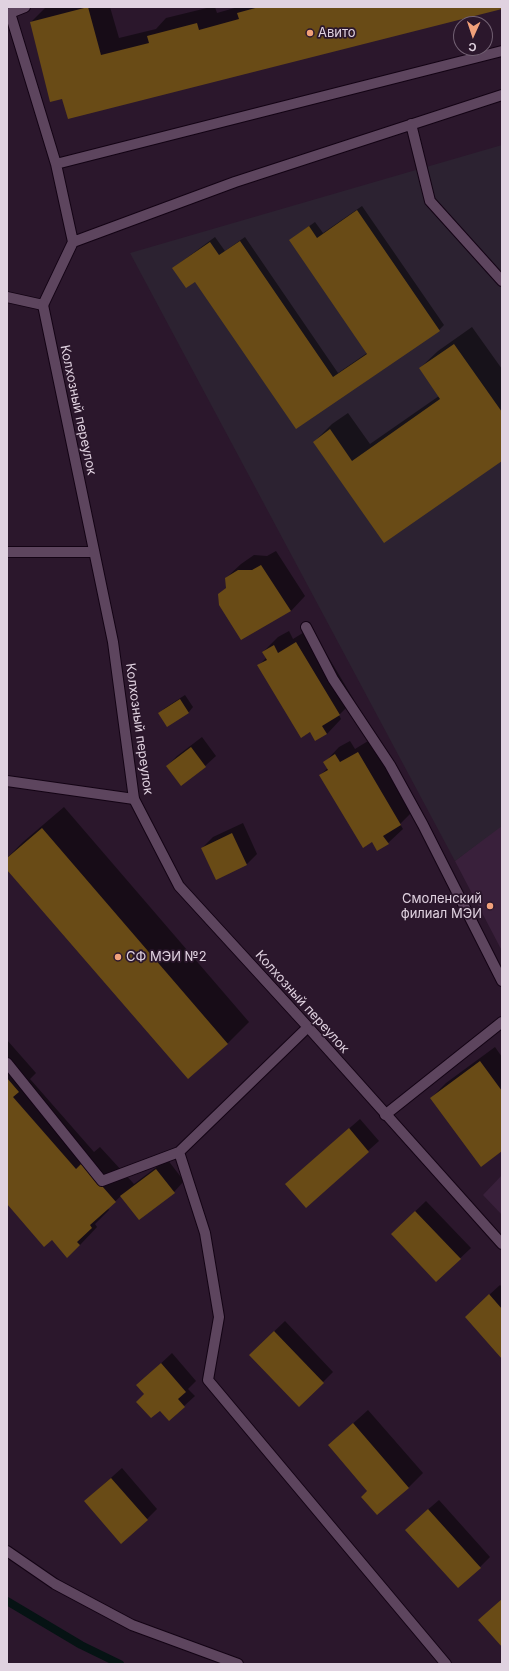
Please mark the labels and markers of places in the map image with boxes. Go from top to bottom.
place label: Авито [318,25,356,41]
marker: Авито [305,28,315,38]
place label: Смоленский филиал МЭИ [401,891,482,922]
marker: Смоленский филиал МЭИ [485,901,495,911]
place label: СФ МЭИ №2 [126,949,207,965]
marker: СФ МЭИ №2 [113,952,123,962]

